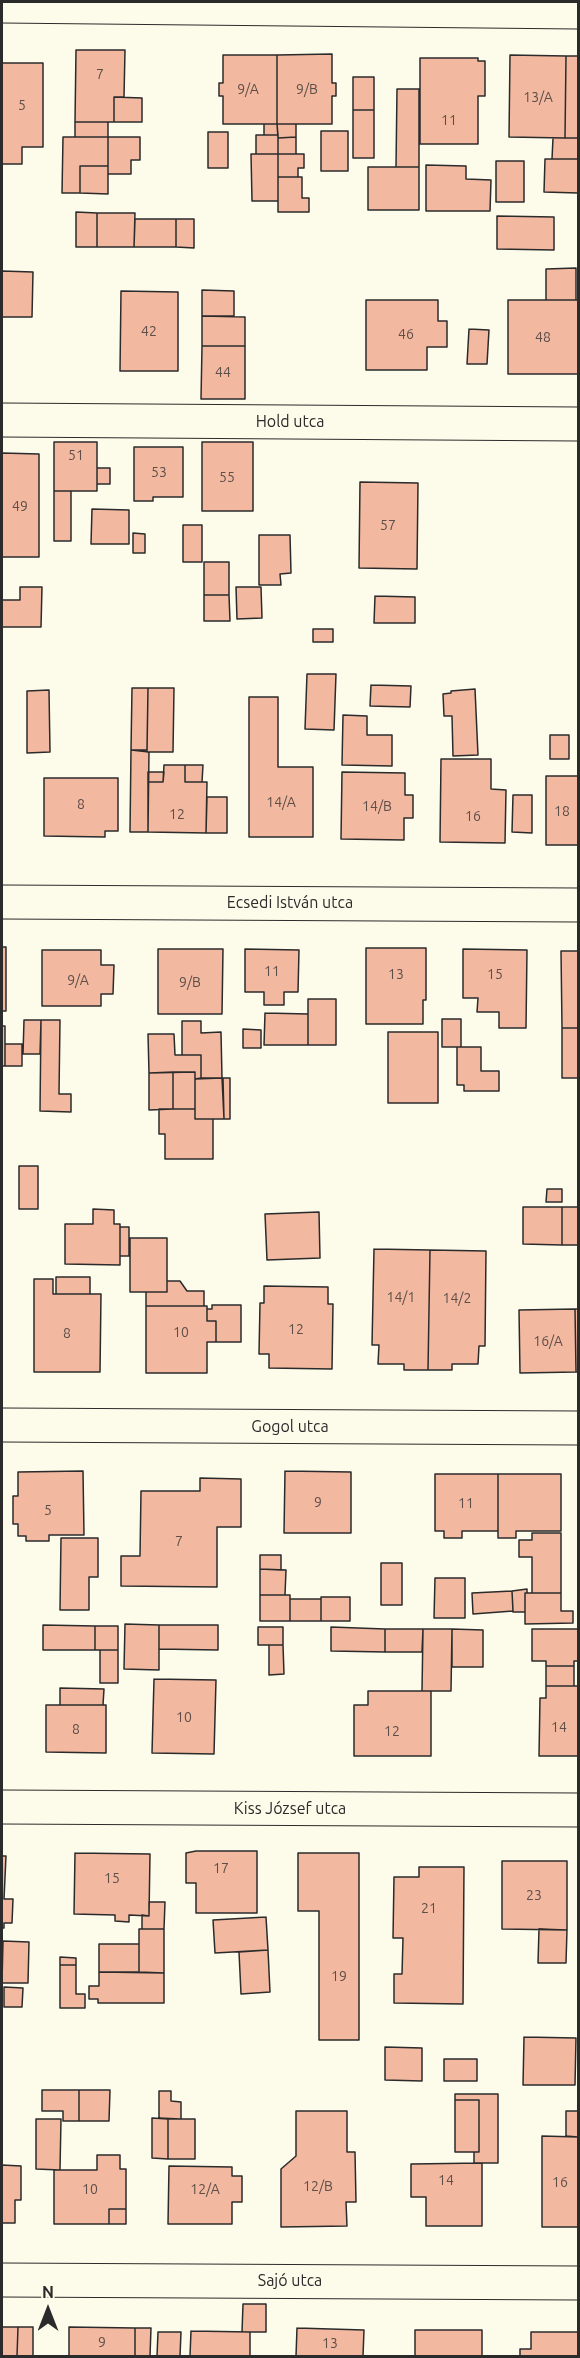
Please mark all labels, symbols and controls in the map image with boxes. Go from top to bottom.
house number: 7 [96,66,104,82]
house number: 9/A [237,81,259,97]
house number: 9/B [296,81,318,97]
house number: 13/A [523,89,553,105]
house number: 5 [18,97,26,113]
house number: 11 [441,112,457,128]
house number: 42 [141,323,157,339]
house number: 46 [398,326,414,342]
house number: 48 [535,329,551,345]
house number: 44 [215,364,231,380]
street label: Hold utca [256,412,324,432]
house number: 51 [68,447,84,463]
house number: 53 [151,464,167,480]
house number: 55 [219,469,235,485]
house number: 49 [12,498,28,514]
house number: 57 [380,517,396,533]
house number: 14/A [266,794,296,810]
house number: 8 [77,796,85,812]
house number: 14/B [362,798,392,814]
house number: 18 [554,803,570,819]
house number: 12 [169,806,185,822]
house number: 16 [465,808,481,824]
street label: Ecsedi István utca [227,893,353,913]
house number: 11 [264,963,280,979]
house number: 13 [388,966,404,982]
house number: 15 [487,966,503,982]
house number: 9/A [67,972,89,988]
house number: 9/B [179,974,201,990]
house number: 14/1 [387,1289,415,1305]
house number: 14/2 [443,1290,471,1306]
house number: 12 [288,1321,304,1337]
house number: 10 [173,1324,189,1340]
house number: 8 [63,1325,71,1341]
house number: 16/A [533,1333,563,1349]
street label: Gogol utca [251,1417,329,1437]
house number: 9 [314,1494,322,1510]
house number: 11 [458,1495,474,1511]
house number: 5 [44,1502,52,1518]
house number: 7 [175,1533,183,1549]
house number: 10 [176,1709,192,1725]
house number: 14 [551,1719,567,1735]
house number: 8 [72,1721,80,1737]
house number: 12 [384,1723,400,1739]
street label: Kiss József utca [234,1799,346,1819]
house number: 17 [213,1860,229,1876]
house number: 15 [104,1870,120,1886]
house number: 23 [526,1887,542,1903]
house number: 21 [421,1900,437,1916]
house number: 19 [331,1968,347,1984]
house number: 14 [438,2172,454,2188]
house number: 16 [552,2174,568,2190]
house number: 12/B [303,2178,333,2194]
house number: 10 [82,2181,98,2197]
house number: 12/A [190,2181,220,2197]
street label: Sajó utca [258,2271,322,2291]
north arrow [18,2280,78,2340]
text: N [42,2283,54,2301]
house number: 9 [98,2334,106,2350]
house number: 13 [322,2335,338,2351]

